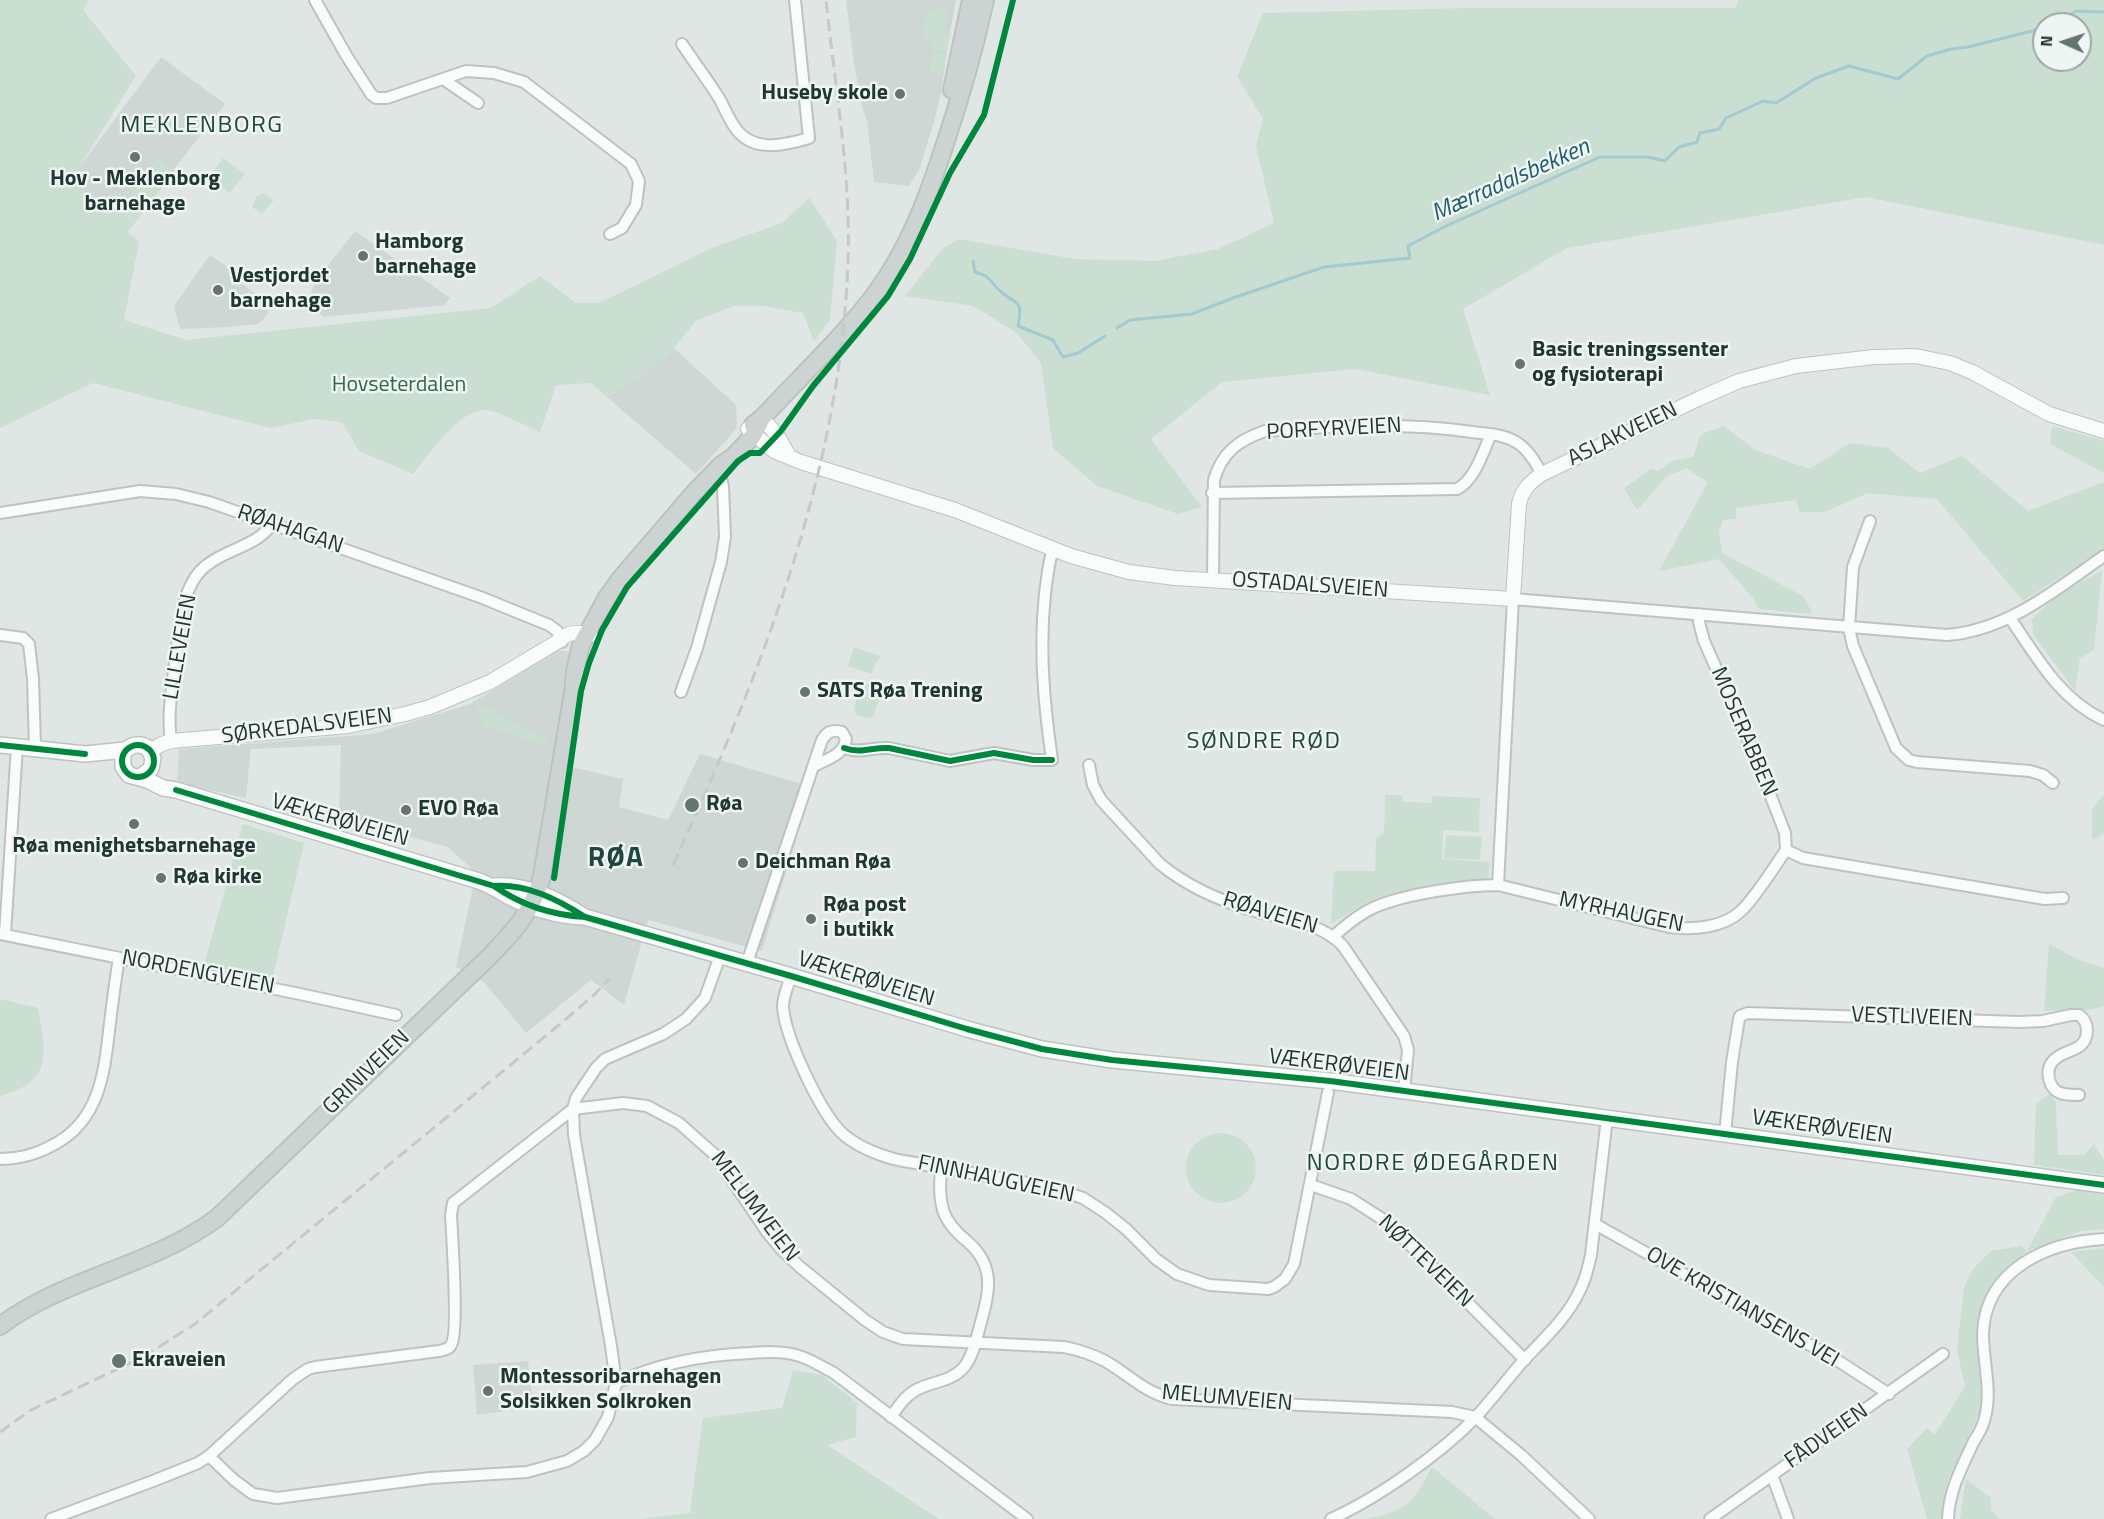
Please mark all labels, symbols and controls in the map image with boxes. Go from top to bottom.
north arrow [2032,12,2092,72]
text: N [2034,35,2058,47]
place label: Huseby skole [761,81,888,107]
marker: Huseby skole [893,87,907,101]
district label: MEKLENBORG [120,112,284,140]
water label: Mærradalsbekken [1427,133,1595,229]
marker: Hov - Meklenborg barnehage [128,150,142,164]
place label: Hov - Meklenborg barnehage [50,167,220,218]
place label: Hamborg barnehage [375,230,476,282]
marker: Hamborg barnehage [356,249,370,263]
place label: Vestjordet barnehage [230,264,331,316]
marker: Vestjordet barnehage [211,283,225,297]
place label: Basic treningssenter og fysioterapi [1532,338,1728,390]
marker: Basic treningssenter og fysioterapi [1513,357,1527,371]
park label: Hovseterdalen [332,373,466,399]
street label: ASLAKVEIEN [1564,397,1682,473]
street label: PORFYRVEIEN [1266,413,1402,447]
street label: RØAHAGAN [234,500,346,560]
street label: OSTADALSVEIEN [1231,567,1389,605]
street label: LILLEVEIEN [159,592,203,702]
street label: MOSERABBEN [1704,663,1782,801]
place label: SATS Røa Trening [817,679,982,705]
marker: SATS Røa Trening [798,685,812,699]
street label: SØRKEDALSVEIEN [220,703,394,751]
district label: SØNDRE RØD [1187,728,1341,756]
street label: VÆKERØVEIEN [268,789,412,853]
place label: Røa [706,792,742,818]
marker: Røa [683,796,701,814]
place label: EVO Røa [418,797,499,823]
marker: EVO Røa [399,803,413,817]
marker: Røa menighetsbarnehage [127,817,141,831]
place label: Røa menighetsbarnehage [12,834,256,860]
district label: RØA [588,842,644,876]
place label: Deichman Røa [755,850,891,876]
marker: Deichman Røa [736,856,750,870]
place label: Røa kirke [173,865,262,891]
marker: Røa kirke [154,871,168,885]
street label: RØAVEIEN [1219,887,1321,941]
street label: MYRHAUGEN [1556,887,1686,939]
place label: Røa post i butikk [823,893,906,944]
marker: Røa post i butikk [804,912,818,926]
street label: NORDENGVEIEN [119,945,277,1001]
street label: VÆKERØVEIEN [795,947,937,1013]
street label: VESTLIVEIEN [1851,1003,1973,1033]
street label: GRINIVEIEN [318,1025,416,1121]
street label: VÆKERØVEIEN [1267,1044,1411,1088]
street label: VÆKERØVEIEN [1750,1105,1894,1151]
street label: MELUMVEIEN [704,1147,804,1267]
district label: NORDRE ØDEGÅRDEN [1307,1150,1559,1178]
street label: FINNHAUGVEIEN [915,1151,1077,1209]
street label: NØTTEVEIEN [1372,1210,1478,1314]
street label: OVE KRISTIANSENS VEI [1641,1242,1843,1374]
place label: Ekraveien [132,1348,226,1374]
marker: Ekraveien [110,1352,128,1370]
place label: Montessoribarnehagen Solsikken Solkroken [500,1365,721,1416]
street label: MELUMVEIEN [1161,1380,1293,1418]
marker: Montessoribarnehagen Solsikken Solkroken [481,1384,495,1398]
street label: FÅDVEIEN [1780,1399,1874,1475]

